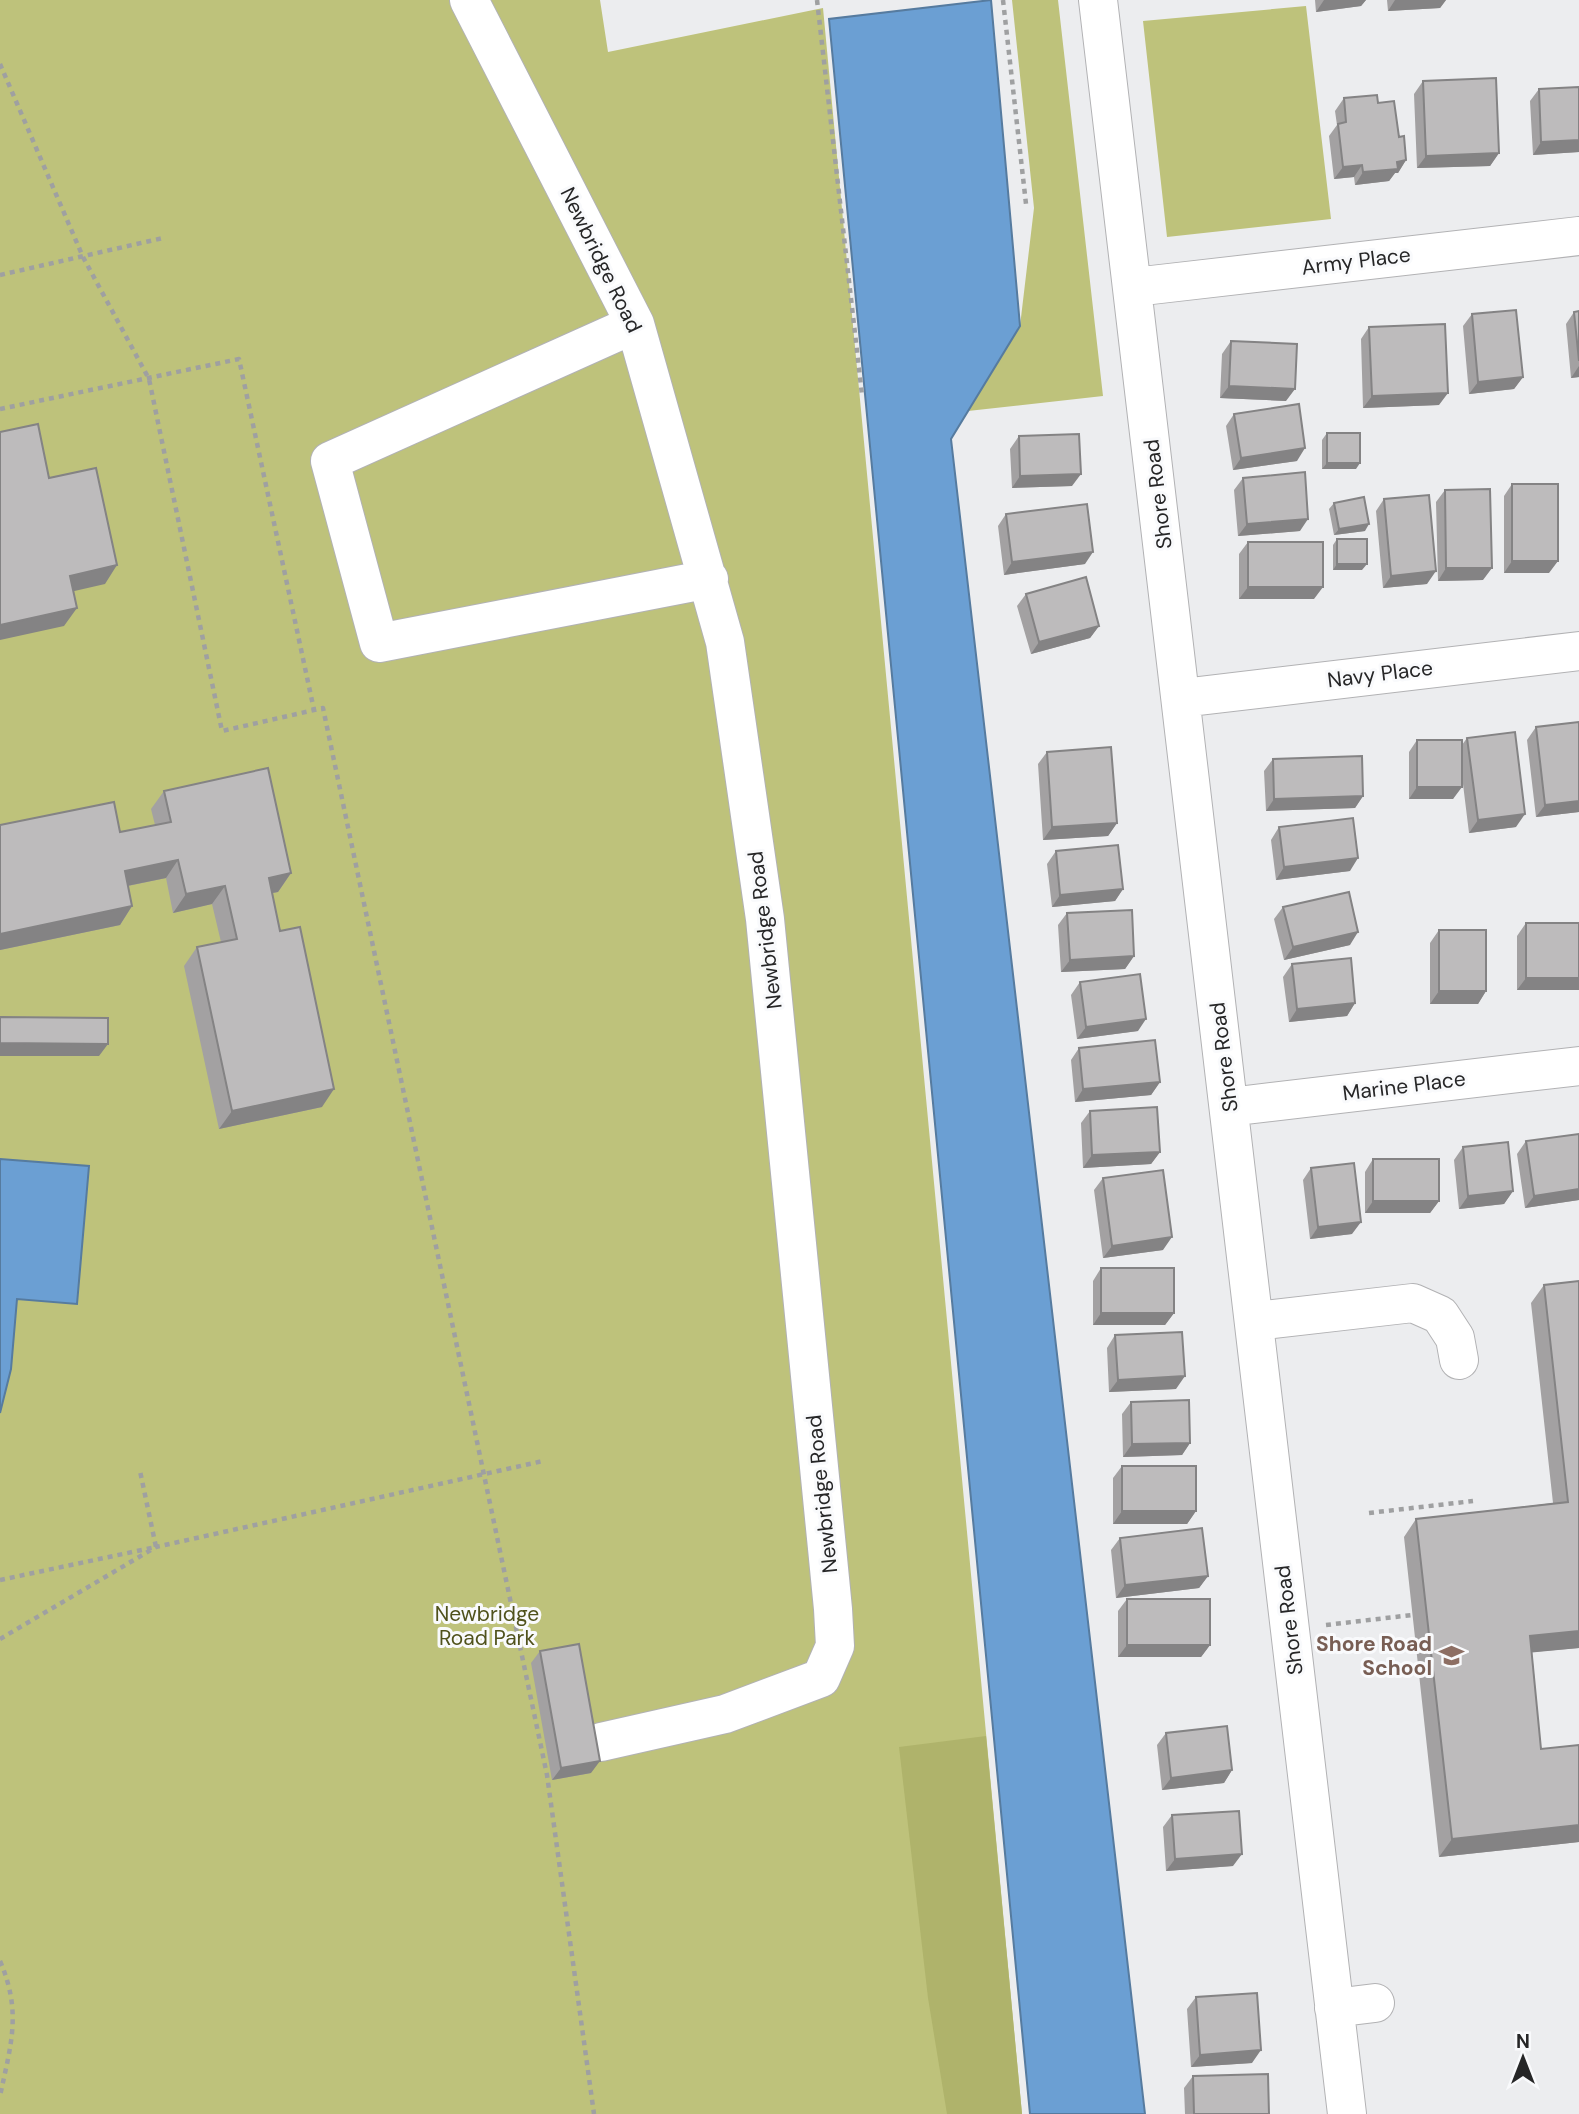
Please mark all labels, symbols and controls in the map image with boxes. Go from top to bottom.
street label: Newbridge Road [554,182,648,338]
street label: Army Place [1300,240,1412,282]
street label: Shore Road [1137,437,1179,551]
street label: Navy Place [1326,654,1434,694]
street label: Newbridge Road [741,849,789,1011]
street label: Shore Road [1203,1000,1245,1114]
street label: Marine Place [1341,1065,1467,1107]
street label: Newbridge Road [800,1414,844,1574]
street label: Shore Road [1268,1563,1310,1677]
park label: Newbridge Road Park [435,1600,539,1652]
place label: Shore Road School [1316,1630,1432,1682]
school or university icon: Shore Road School [1438,1642,1466,1670]
north arrow [1488,2023,1558,2093]
text: N [1516,2029,1530,2054]

